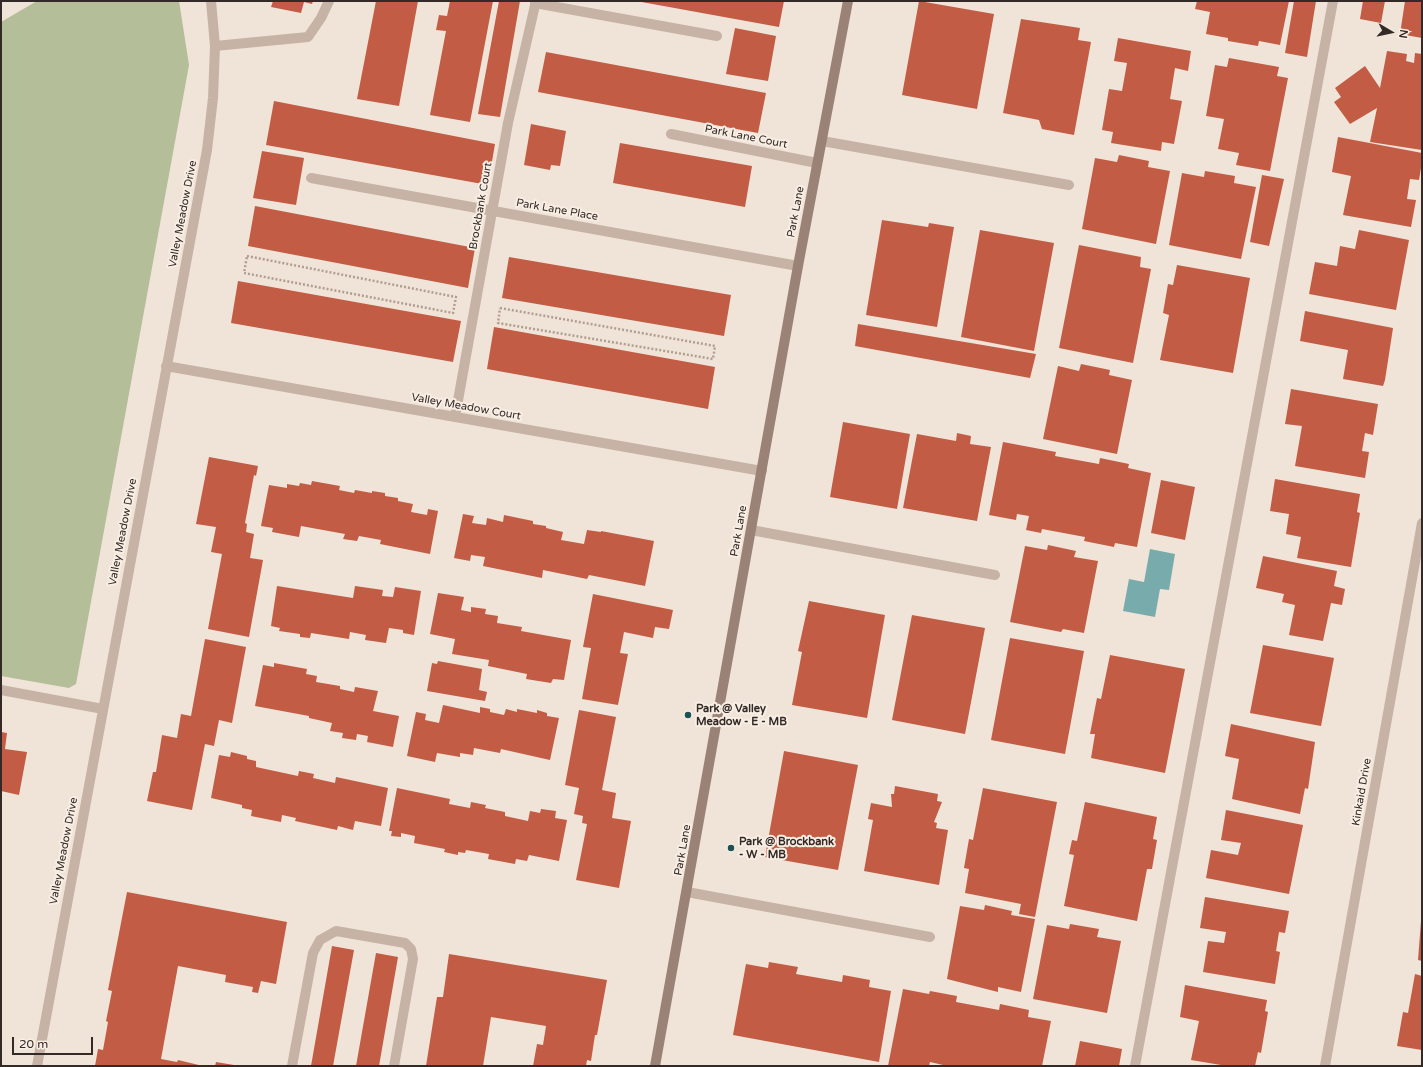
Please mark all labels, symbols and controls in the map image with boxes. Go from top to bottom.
north arrow [1371,12,1411,52]
text: N [1396,29,1410,39]
street label: Park Lane Court [704,123,788,151]
street label: Valley Meadow Drive [166,159,200,269]
street label: Brockbank Court [467,161,495,251]
street label: Park Lane [785,185,807,239]
street label: Park Lane Place [515,196,599,224]
street label: Valley Meadow Court [410,391,522,423]
street label: Valley Meadow Drive [106,477,140,587]
street label: Park Lane [728,504,750,558]
place label: Park @ Valley Meadow - E - MB [696,702,787,728]
marker: Park @ Valley Meadow - E - MB [683,710,693,720]
street label: Kinkaid Drive [1350,757,1374,827]
street label: Valley Meadow Drive [47,796,81,906]
street label: Park Lane [672,823,694,877]
place label: Park @ Brockbank - W - MB [739,835,834,861]
marker: Park @ Brockbank - W - MB [726,843,736,853]
scale bar [14,1029,95,1055]
text: 20 m [19,1037,48,1051]

